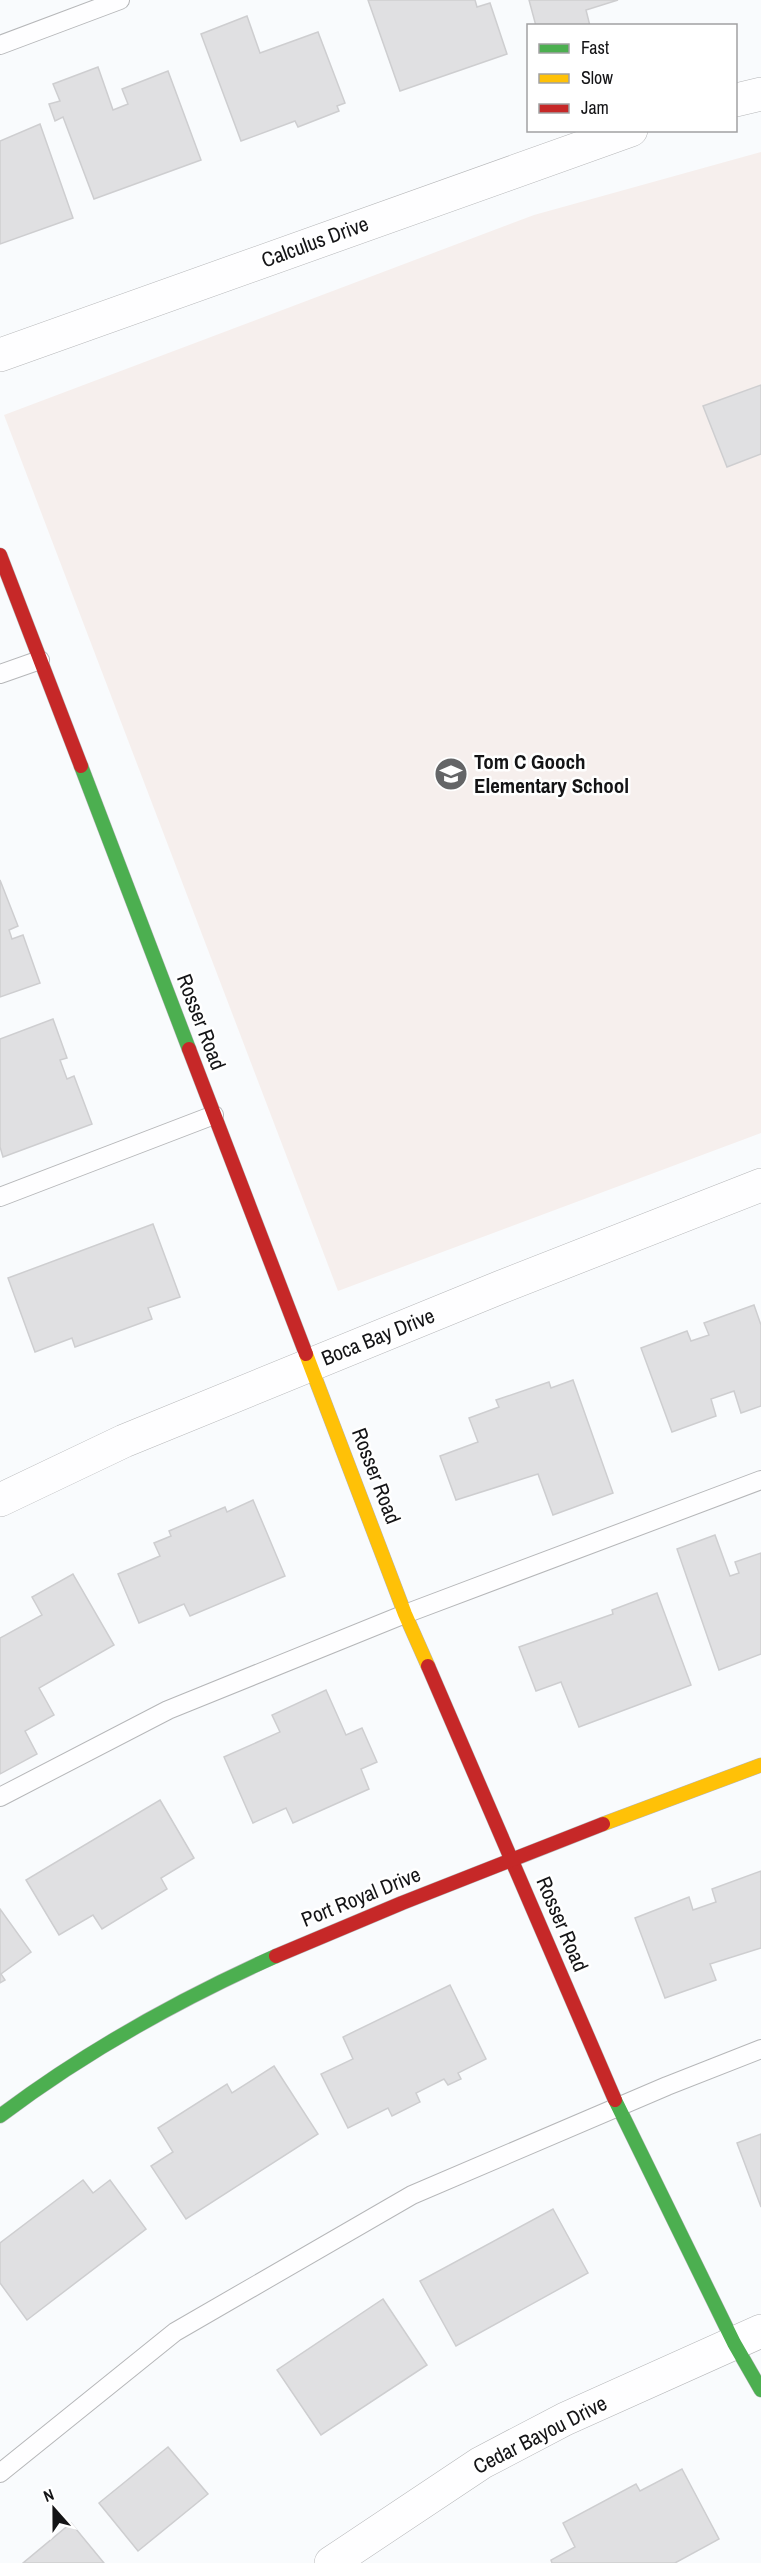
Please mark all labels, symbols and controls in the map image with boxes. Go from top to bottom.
legend [527,24,737,132]
text: Fast [581,35,609,60]
text: Slow [581,65,613,90]
text: Jam [581,95,609,120]
street label: Calculus Drive [257,209,372,274]
place label: Tom C Gooch Elementary School [474,747,629,800]
school or university icon: Tom C Gooch Elementary School [433,756,469,792]
street label: Rosser Road [170,970,233,1074]
street label: Boca Bay Drive [317,1301,439,1372]
street label: Rosser Road [345,1424,408,1528]
street label: Port Royal Drive [297,1859,425,1934]
street label: Rosser Road [529,1872,595,1976]
street label: Cedar Bayou Drive [468,2388,612,2481]
north arrow [24,2479,84,2539]
text: N [40,2483,57,2507]

